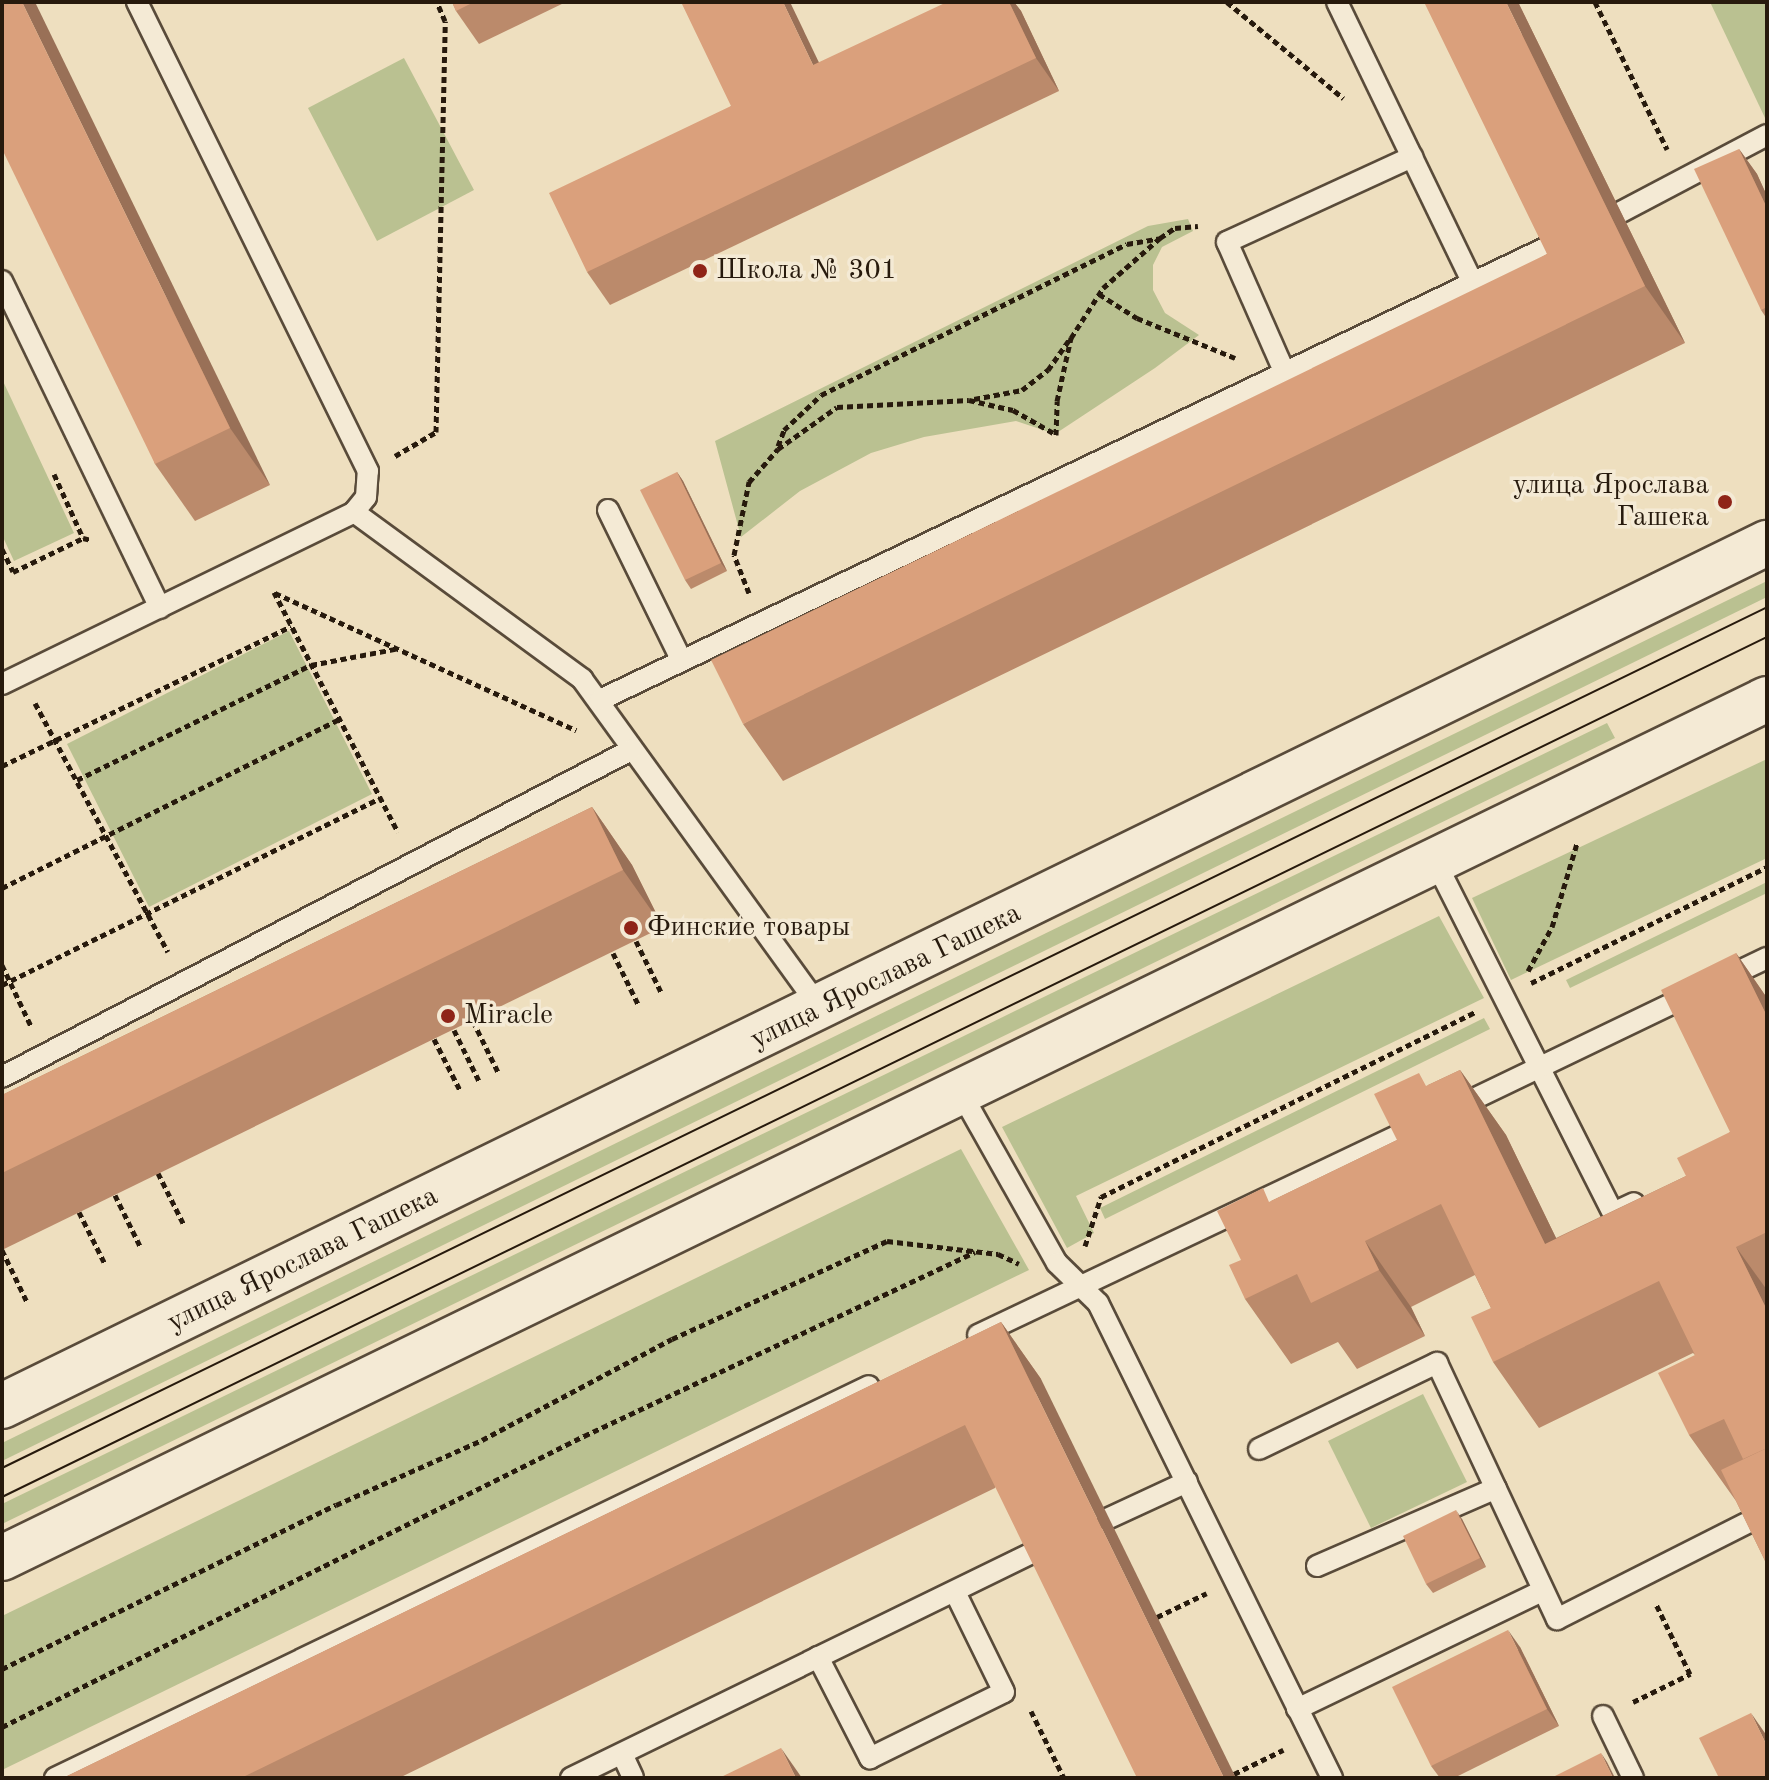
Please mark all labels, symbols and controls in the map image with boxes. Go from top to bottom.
place label: Школа № 301 [716,254,897,288]
marker: Школа № 301 [691,262,709,280]
place label: улица Ярослава Гашека [1513,469,1709,535]
marker: улица Ярослава Гашека [1716,493,1734,511]
street label: улица Ярослава Гашека [745,897,1027,1057]
place label: Финские товары [647,911,850,945]
marker: Финские товары [622,919,640,937]
place label: Miracle [464,999,553,1033]
marker: Miracle [439,1007,457,1025]
street label: улица Ярослава Гашека [162,1180,444,1340]

